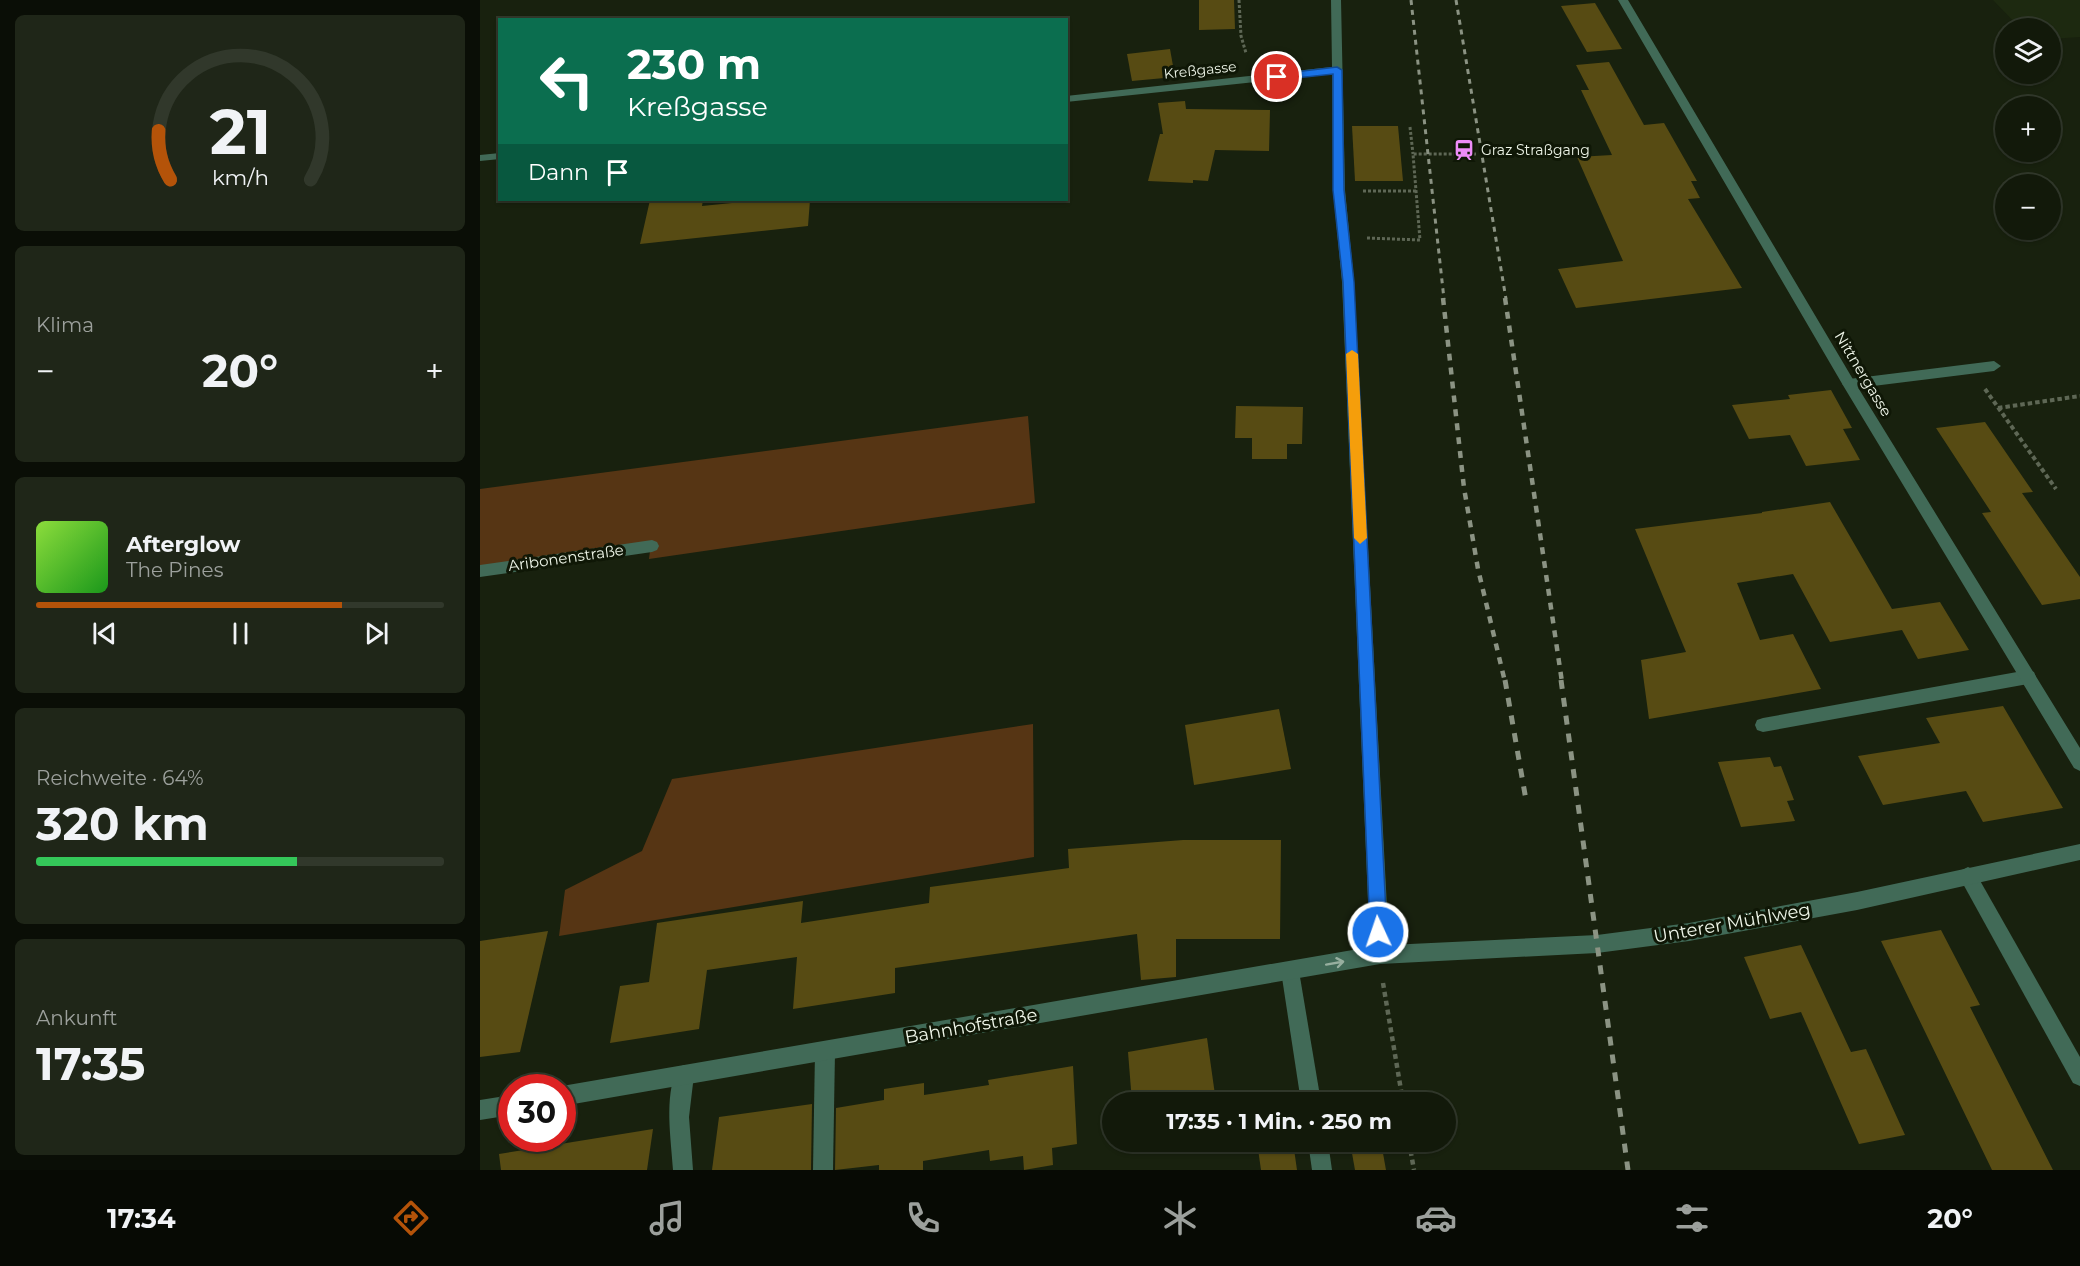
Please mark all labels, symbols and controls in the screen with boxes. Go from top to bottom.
map controls [1995,18,2061,240]
button: layers [1995,18,2061,84]
text: 230 m [627,38,761,90]
icon: left [528,42,606,120]
pin [1251,51,1302,102]
street label: Kreßgasse [1163,57,1237,83]
icon: arrive [1260,60,1293,93]
text: Kreßgasse [627,90,768,123]
text: 21 [209,94,271,170]
button: + [1995,96,2061,162]
station icon: Graz Straßgang [1452,138,1476,162]
place label: Graz Straßgang [1481,141,1590,159]
icon: arrive [601,156,634,189]
text: Dann [528,159,589,186]
text: km/h [211,164,269,190]
button: − [1995,174,2061,240]
text: Klima [36,313,94,337]
street label: Nittnergasse [1831,328,1896,420]
text: 20° [202,343,278,398]
text: − [36,351,55,391]
text: + [425,351,444,391]
text: Afterglow [126,531,240,558]
street label: Aribonenstraße [507,540,625,575]
text: The Pines [126,558,223,582]
icon: previous [88,617,121,650]
icon: pause [224,617,257,650]
icon: next [360,617,393,650]
text: Reichweite · 64% [36,766,204,790]
text: 320 km [36,796,209,851]
street label: Unterer Mühlweg [1652,898,1812,948]
position arrow [1346,900,1410,964]
one-way arrow [1324,957,1344,968]
street label: Bahnhofstraße [903,1003,1039,1048]
text: Ankunft [36,1006,117,1030]
text: 17:35 [36,1036,145,1091]
speed limit sign: 30 [498,1074,576,1152]
text: 17:35 · 1 Min. · 250 m [1166,1108,1392,1135]
icon: directions [390,1197,432,1239]
icon: music [646,1197,688,1239]
icon: phone [902,1197,944,1239]
icon: climate [1159,1197,1201,1239]
icon: car [1415,1197,1457,1239]
icon: filters [1671,1197,1713,1239]
text: 17:34 [107,1202,176,1235]
text: 20° [1927,1202,1973,1235]

